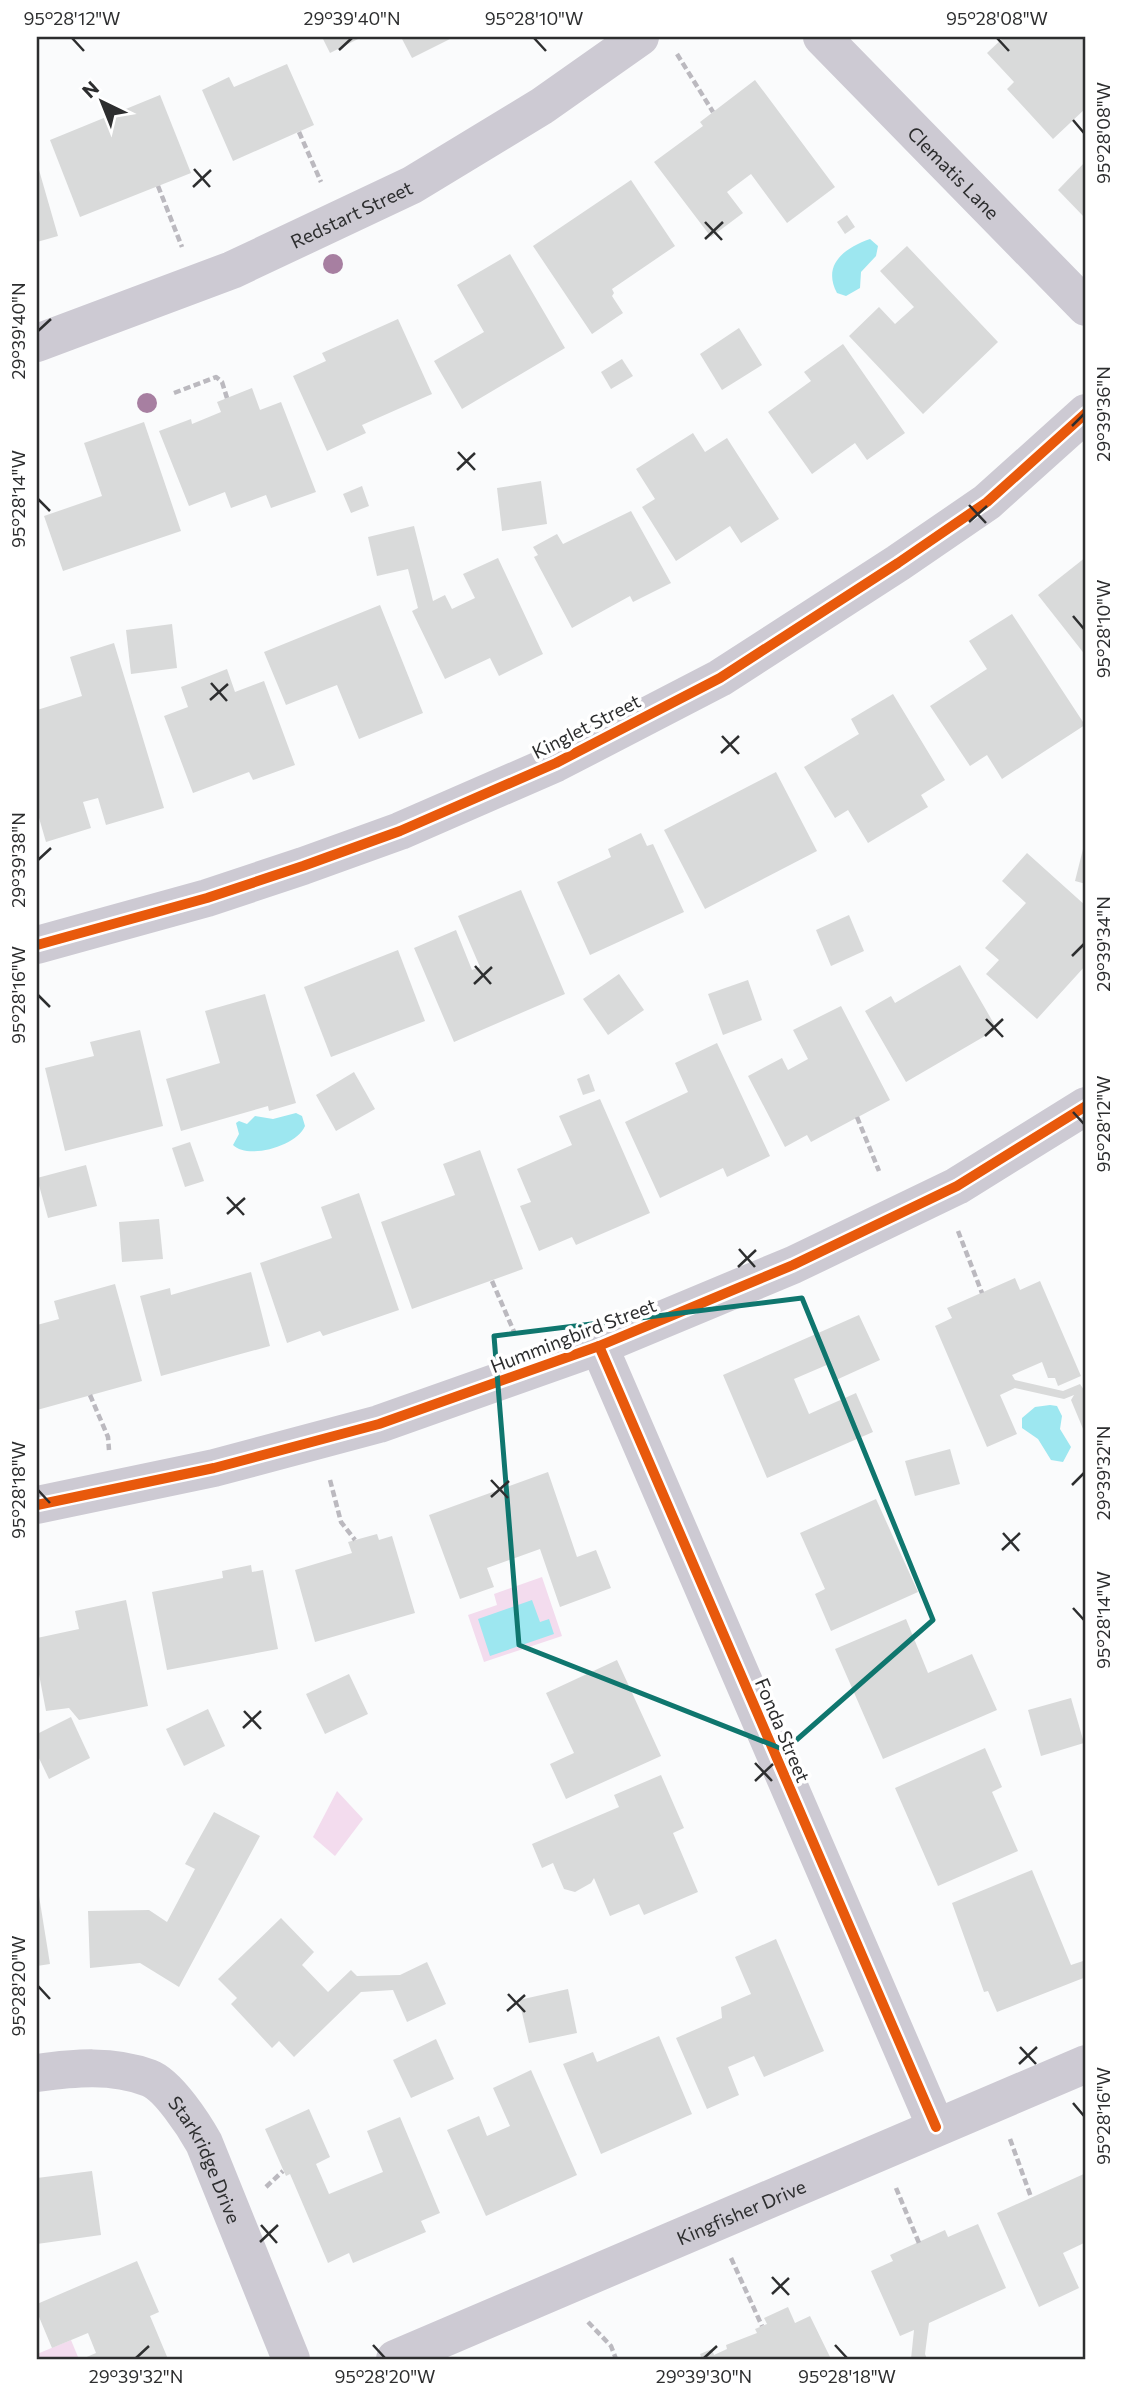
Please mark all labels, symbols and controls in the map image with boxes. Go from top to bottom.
text: 95°28'12"W [24,7,120,29]
text: 29°39'40"N [304,7,400,29]
text: 95°28'10"W [485,7,583,29]
text: 95°28'08"W [946,7,1048,29]
north arrow [66,66,136,136]
text: N [77,76,103,102]
text: 95°28'08"W [1092,82,1114,184]
street label: Clematis Lane [904,121,1005,223]
street label: Redstart Street [286,175,416,252]
text: 29°39'40"N [7,283,29,379]
text: 29°39'36"N [1092,366,1114,462]
text: 95°28'14"W [7,450,29,548]
text: 95°28'10"W [1092,580,1114,678]
street label: Kinglet Street [528,689,644,763]
text: 29°39'38"N [7,812,29,908]
text: 29°39'34"N [1092,896,1114,992]
text: 95°28'16"W [7,946,29,1044]
text: 95°28'12"W [1092,1076,1114,1172]
street label: Hummingbird Street [487,1293,659,1377]
text: 29°39'32"N [1092,1426,1114,1520]
text: 95°28'18"W [7,1441,29,1539]
text: 95°28'14"W [1092,1571,1114,1669]
street label: Fonda Street [751,1674,815,1786]
text: 95°28'20"W [7,1936,29,2036]
text: 95°28'16"W [1092,2067,1114,2165]
street label: Starkridge Drive [164,2091,247,2226]
street label: Kingfisher Drive [673,2174,809,2249]
text: 29°39'32"N [89,2365,183,2387]
text: 95°28'20"W [335,2365,435,2387]
text: 29°39'30"N [656,2365,752,2387]
text: 95°28'18"W [798,2365,896,2387]

